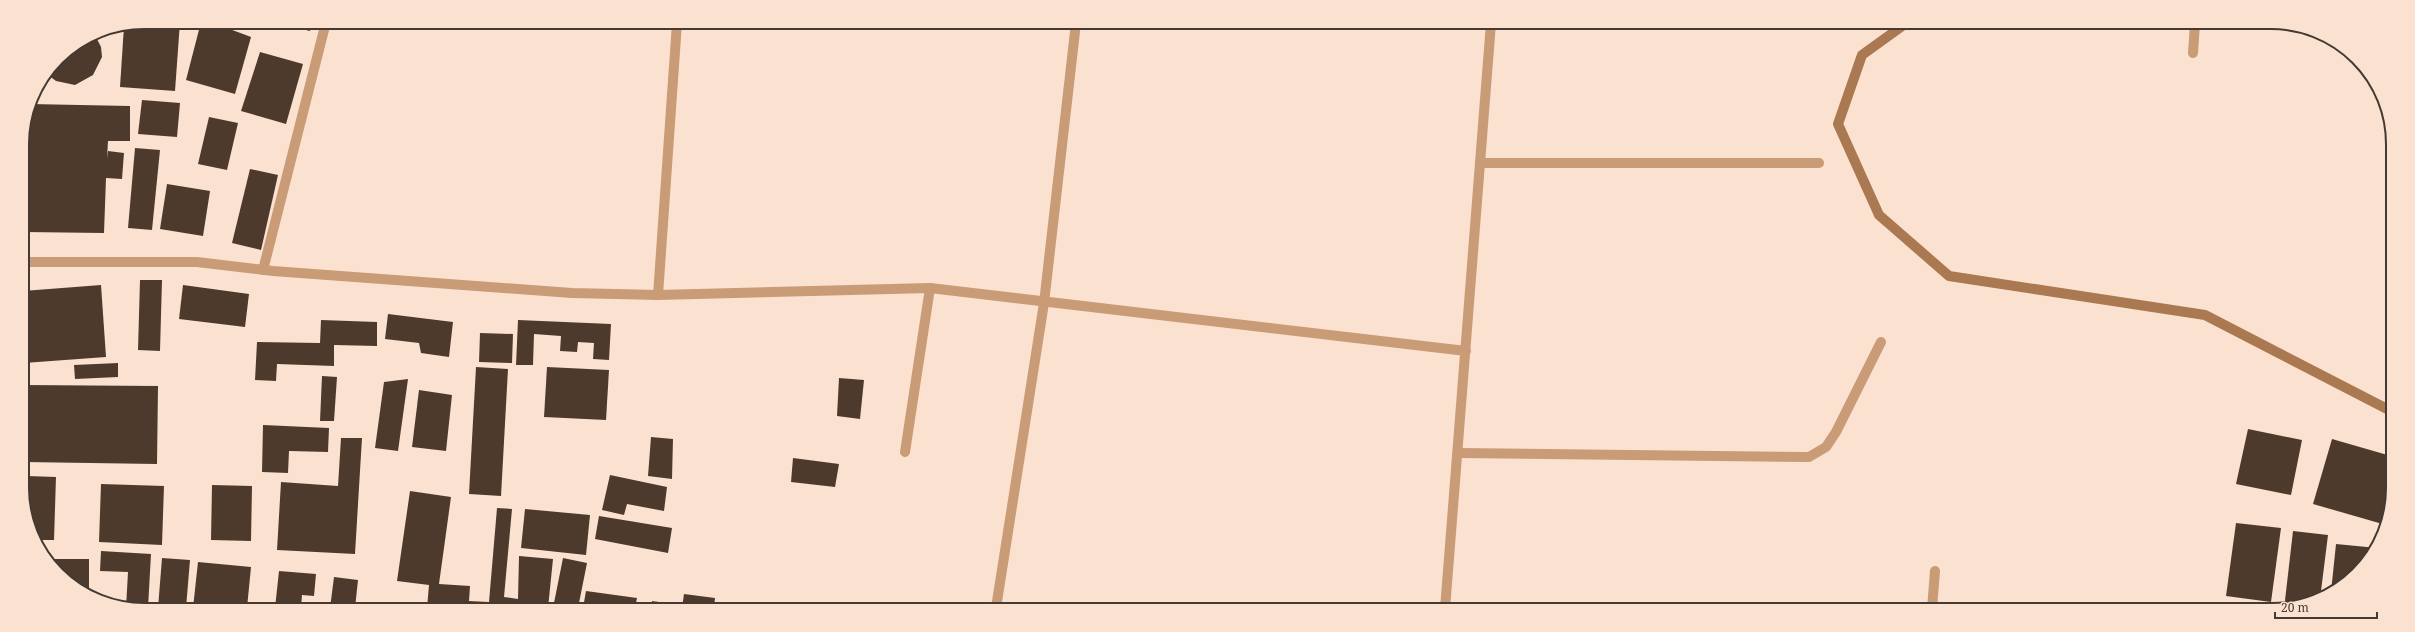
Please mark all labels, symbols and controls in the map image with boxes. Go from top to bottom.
scale bar [2275,594,2377,620]
text: 20 m [2281,599,2309,616]

